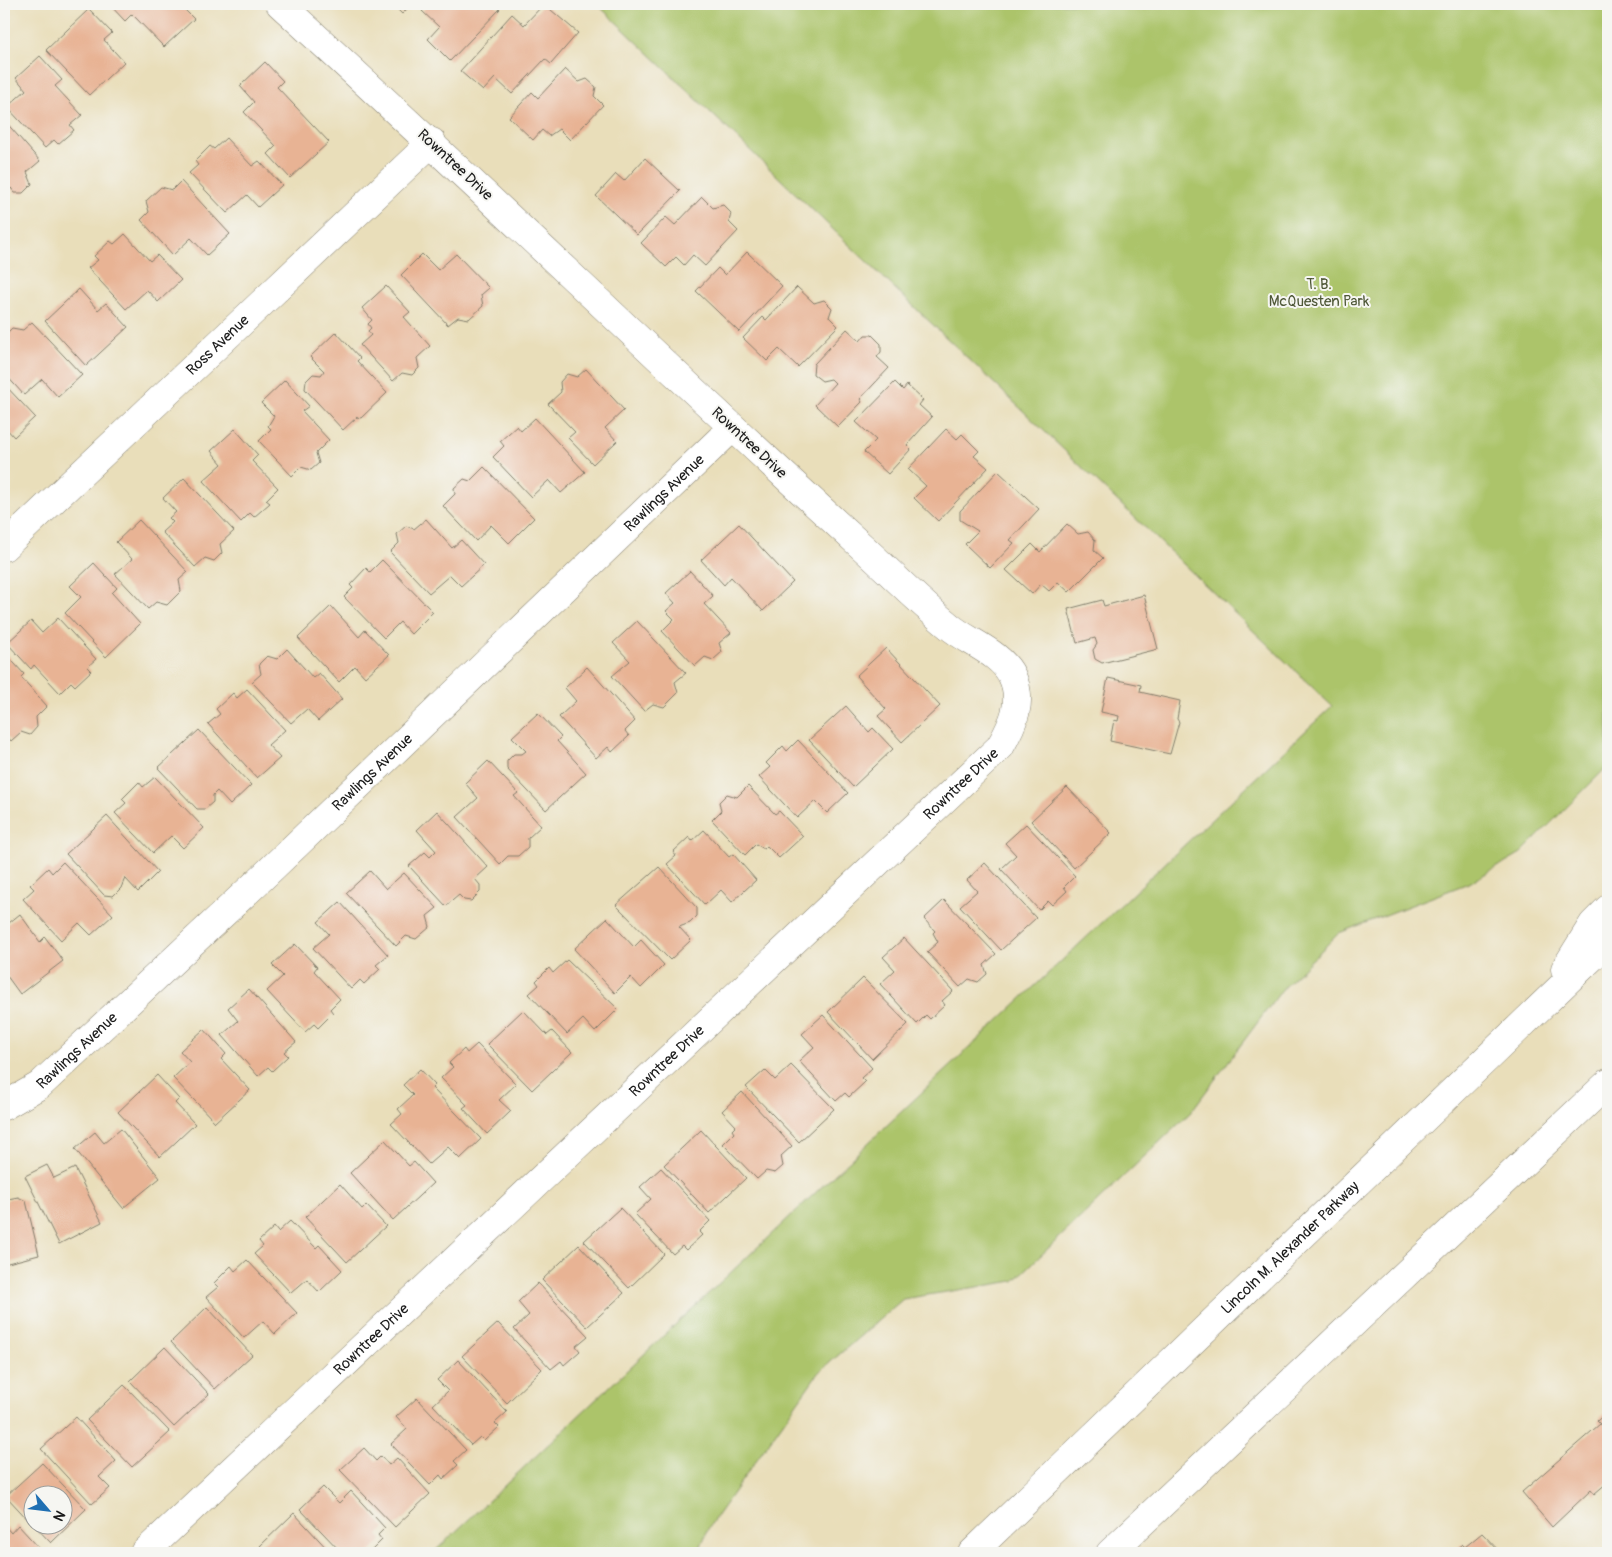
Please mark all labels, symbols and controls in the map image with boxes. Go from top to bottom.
street label: Rowntree Drive [413,125,497,205]
park label: T. B. McQuesten Park [1269,275,1370,311]
street label: Ross Avenue [182,310,253,379]
street label: Rowntree Drive [707,403,791,483]
street label: Rawlings Avenue [620,450,709,536]
street label: Rawlings Avenue [328,729,417,815]
street label: Rowntree Drive [919,744,1003,824]
street label: Rawlings Avenue [32,1008,122,1093]
street label: Rowntree Drive [625,1020,709,1101]
street label: Lincoln M. Alexander Parkway [1217,1176,1363,1318]
street label: Rowntree Drive [330,1299,413,1379]
north arrow [22,1484,72,1534]
text: N [49,1508,69,1524]

